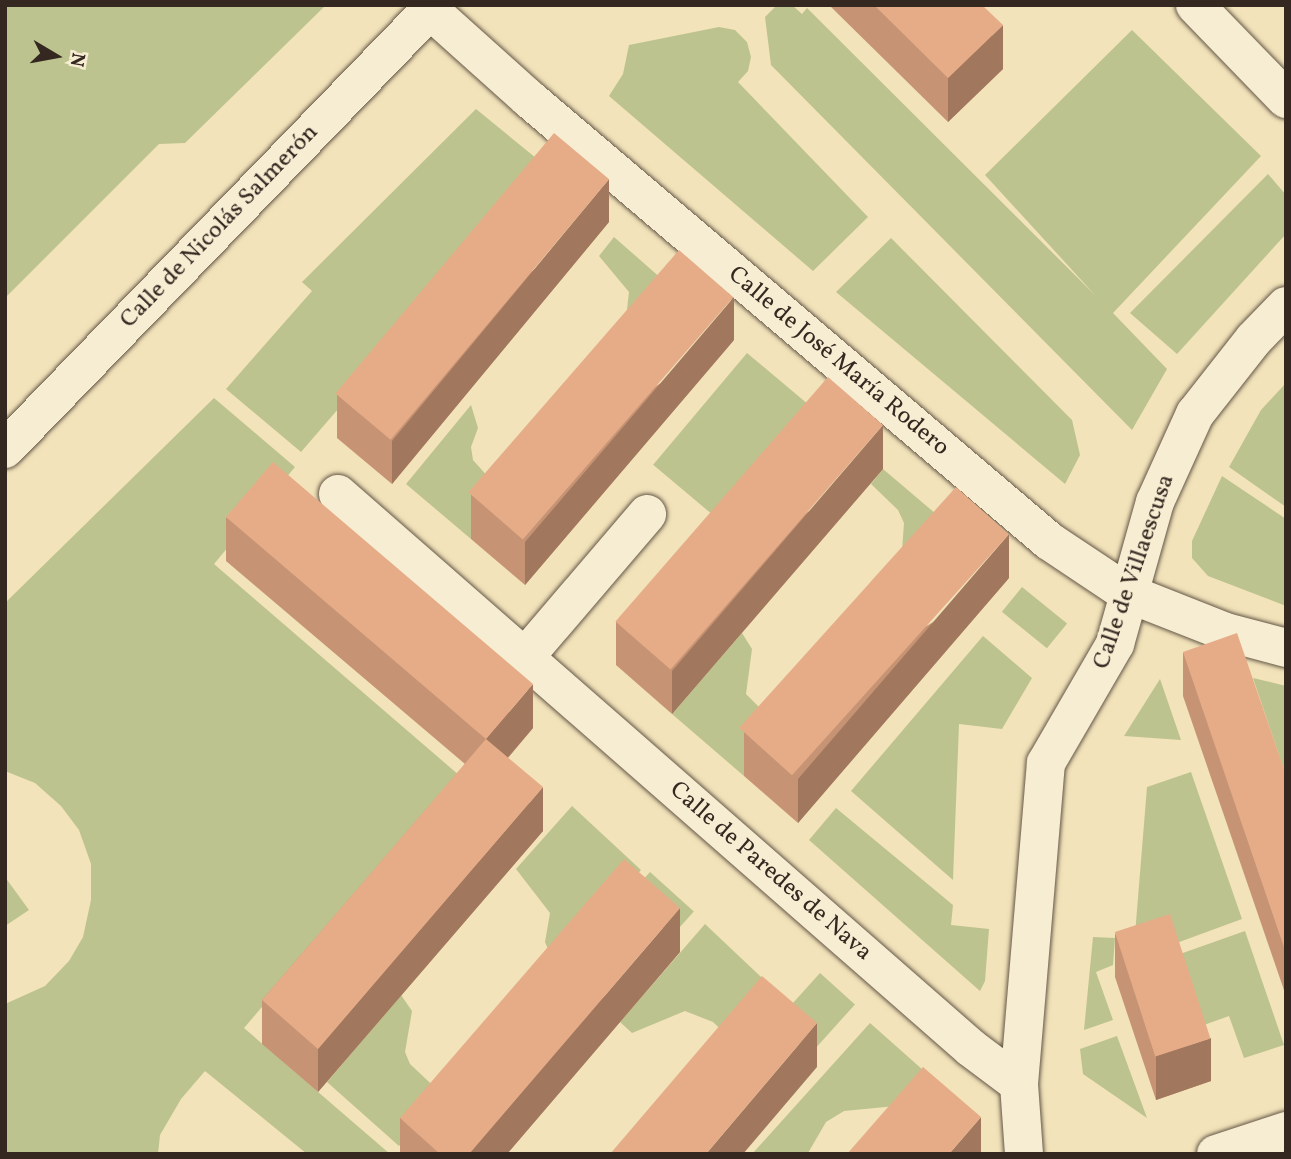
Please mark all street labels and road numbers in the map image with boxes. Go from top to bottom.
street label: Calle de Nicolás Salmerón [115,119,325,335]
street label: Calle de José María Rodero [722,261,954,463]
street label: Calle de Villaescusa [1088,470,1182,674]
street label: Calle de Paredes de Nava [663,776,877,968]

